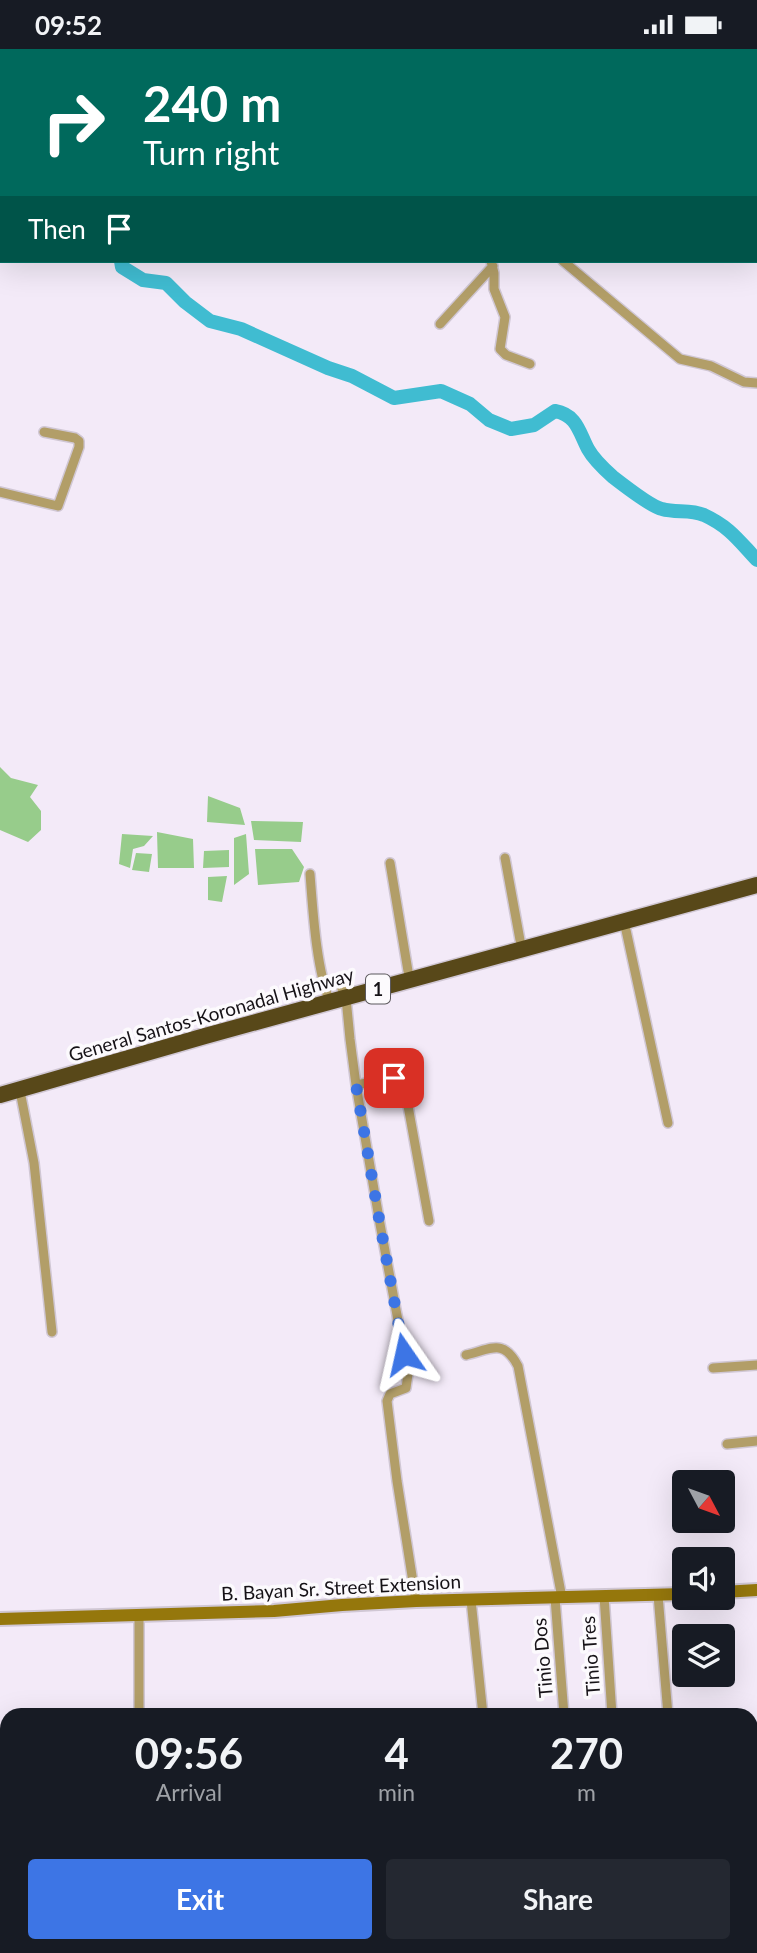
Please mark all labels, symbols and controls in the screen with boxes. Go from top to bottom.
text: 09:52 [35,9,102,41]
text: 240 m [143,74,281,132]
icon: right [28,77,119,168]
text: Turn right [143,133,279,172]
icon: arrive [100,210,138,248]
text: Then [28,213,86,245]
street label: General Santos-Koronadal Highway [66,962,356,1066]
road number: 1 [366,974,390,1003]
pin [364,1048,424,1108]
icon: arrive [375,1059,413,1097]
position arrow [367,1317,441,1391]
north arrow [672,1470,735,1533]
map controls [672,1470,735,1687]
button: sound [672,1547,735,1610]
street label: B. Bayan Sr. Street Extension [221,1569,461,1605]
street label: Tinio Tres [576,1615,604,1697]
street label: Tinio Dos [527,1617,557,1699]
button: layers [672,1624,735,1687]
text: 09:56 [135,1728,243,1778]
text: 4 [384,1728,409,1778]
text: 270 [550,1728,623,1778]
text: Arrival [156,1778,222,1806]
text: min [378,1778,415,1806]
text: m [577,1778,596,1806]
button: Exit [28,1859,372,1939]
button: Share [386,1859,730,1939]

